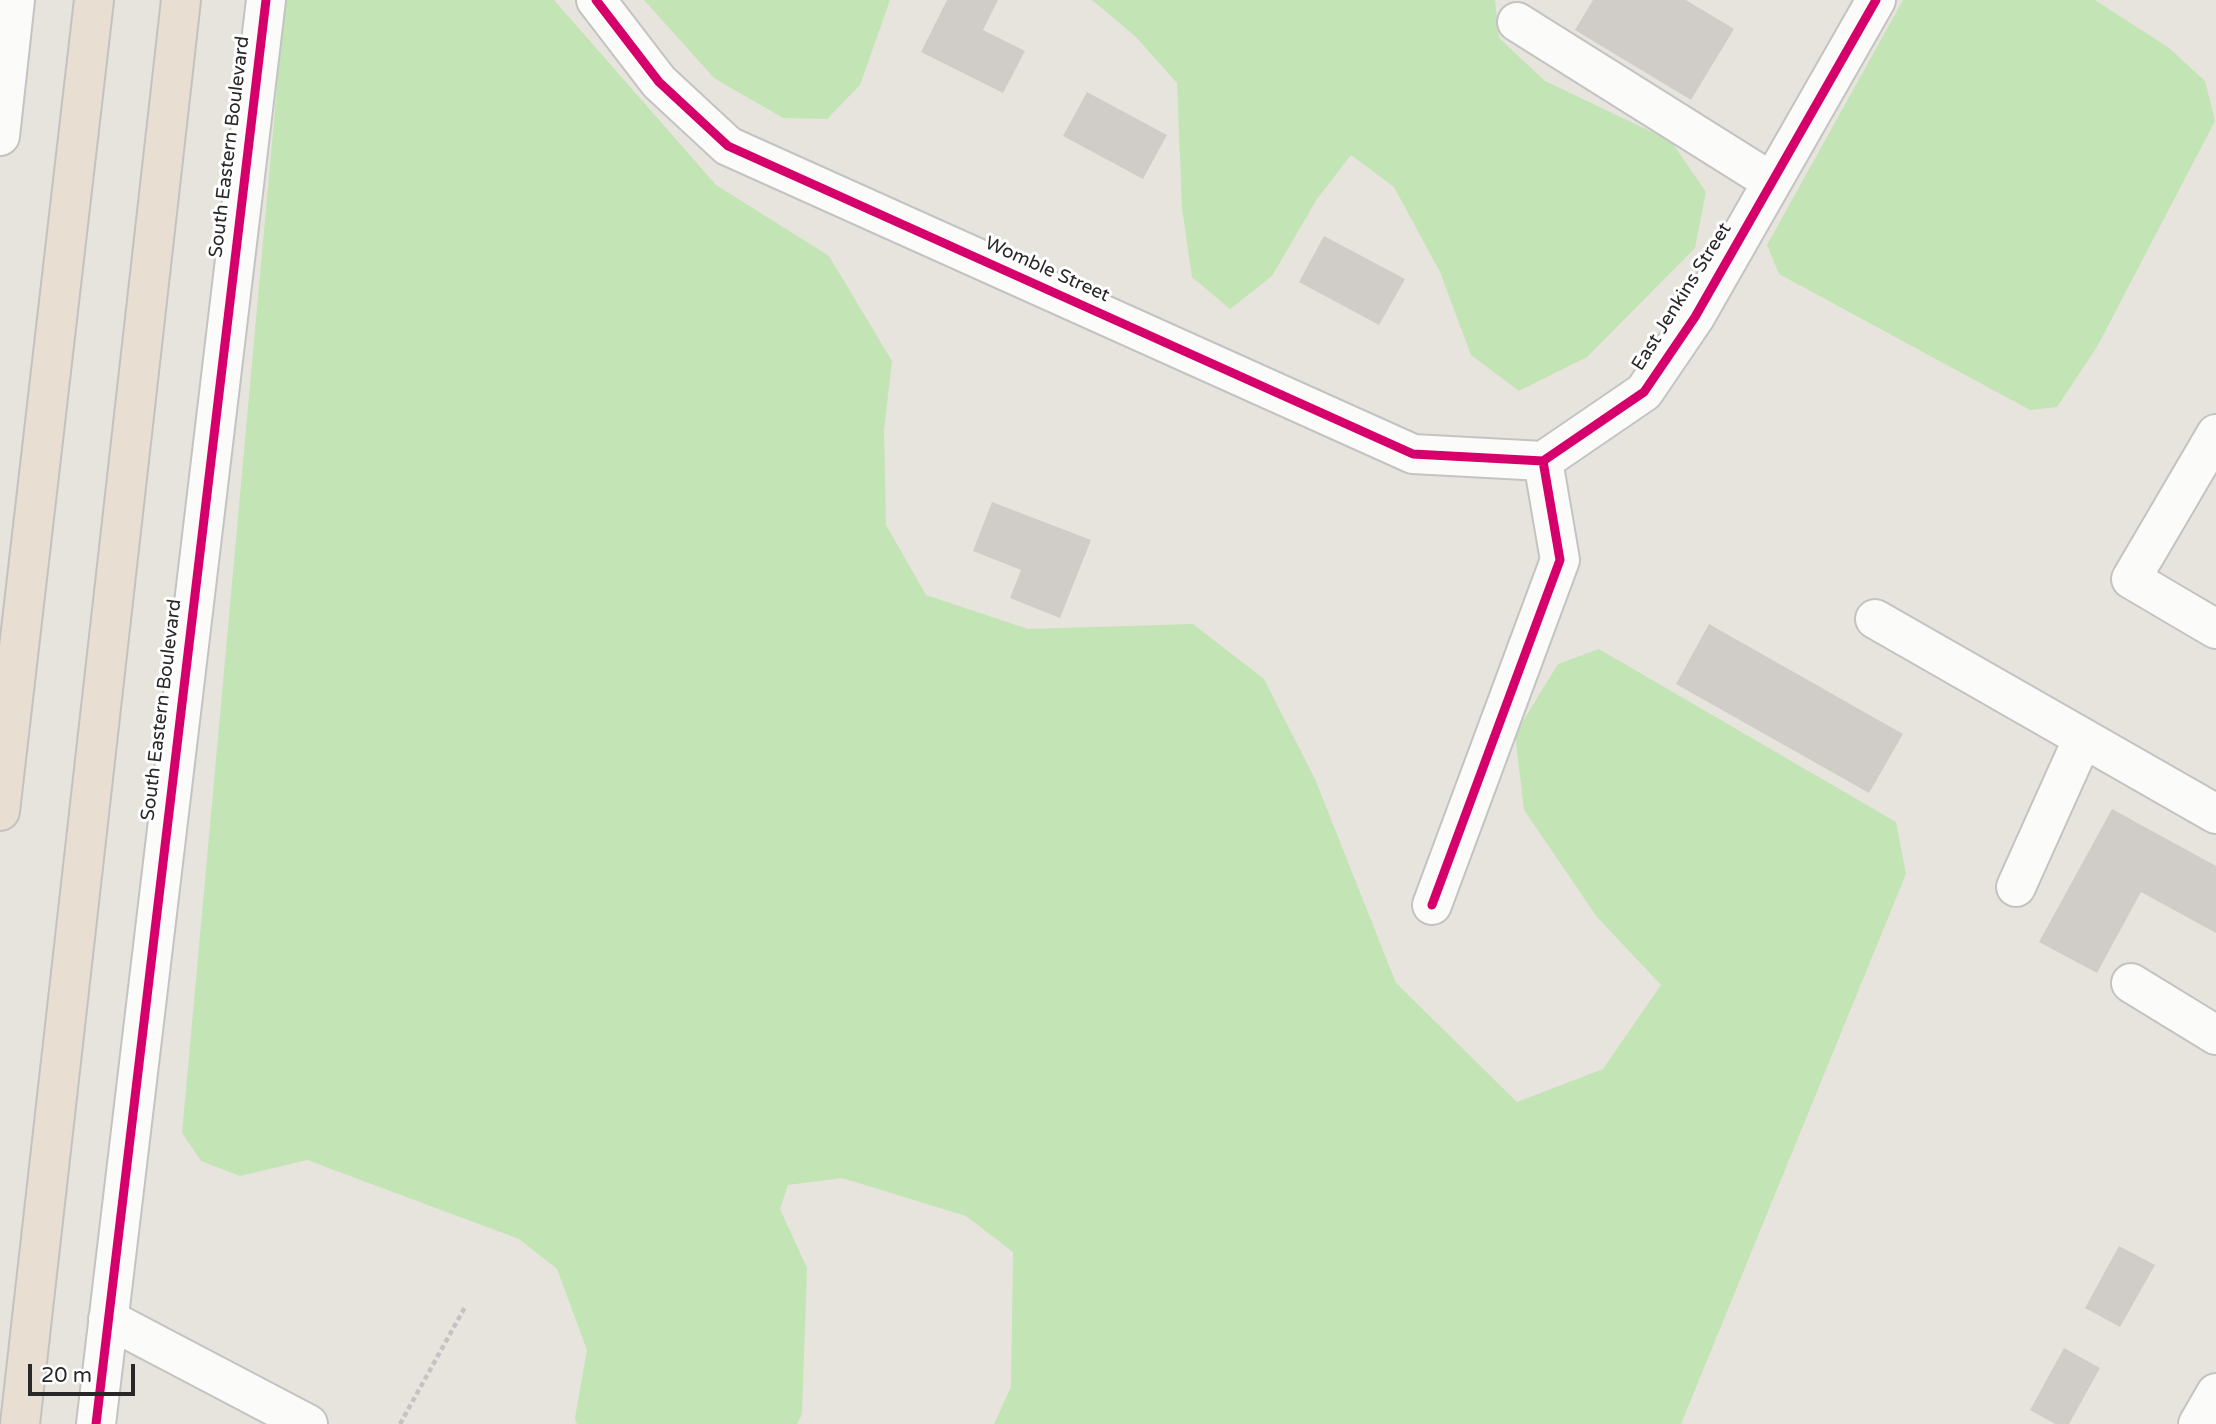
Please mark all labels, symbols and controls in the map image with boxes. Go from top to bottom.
street label: South Eastern Boulevard [205,35,255,259]
street label: East Jenkins Street [1627,219,1737,375]
street label: Womble Street [981,232,1113,308]
street label: South Eastern Boulevard [137,598,187,822]
scale bar [32,1350,138,1394]
text: 20 m [41,1363,92,1388]

